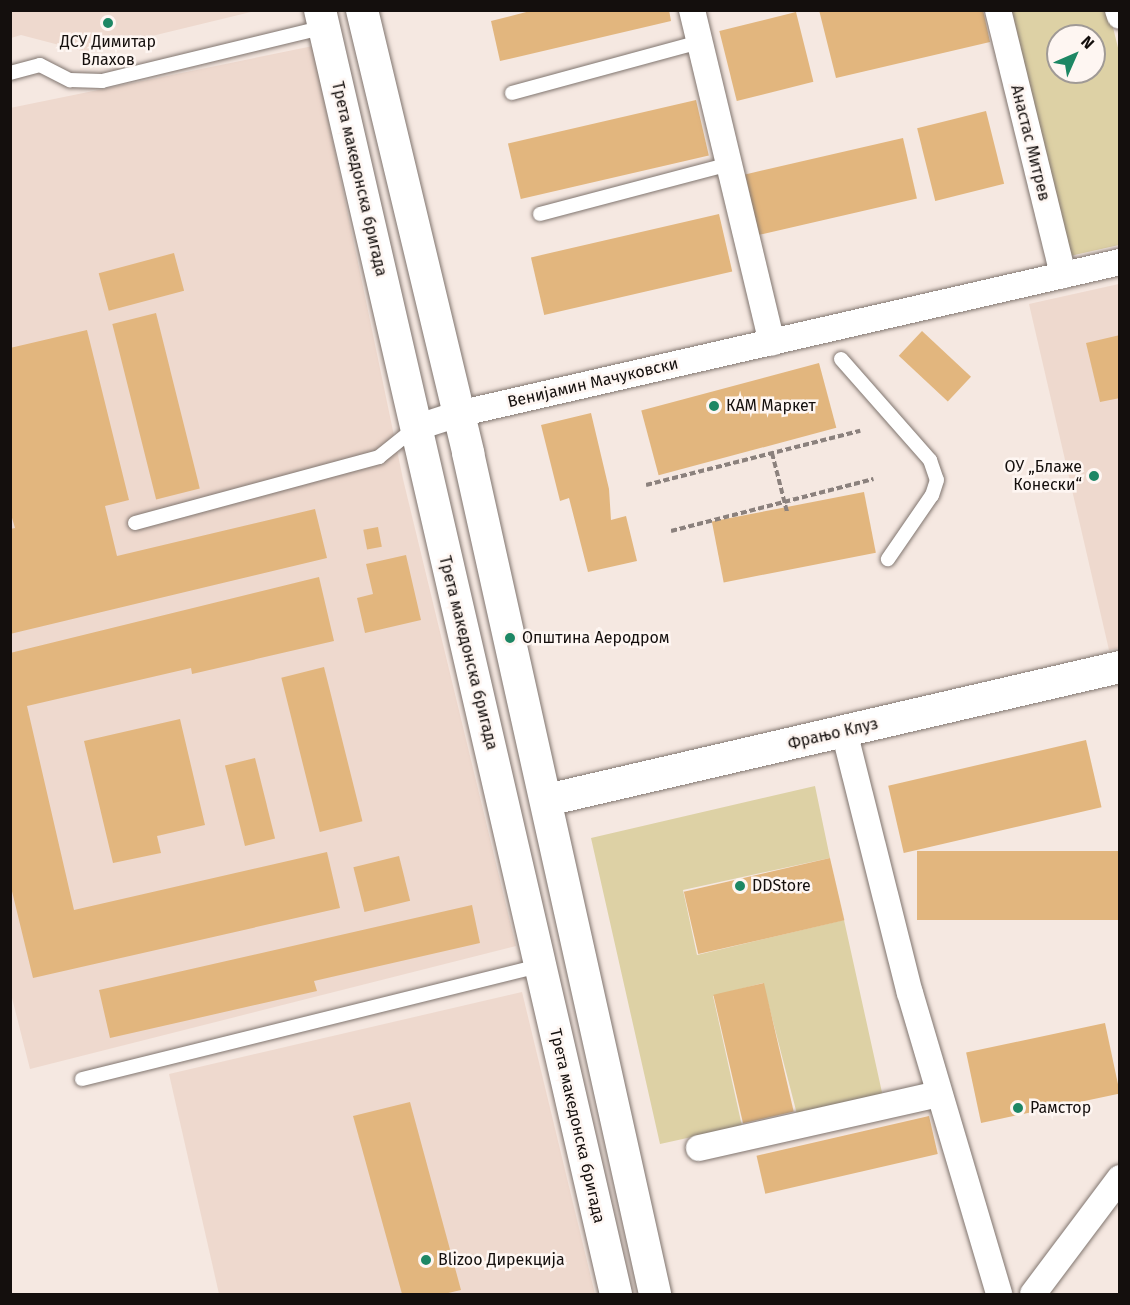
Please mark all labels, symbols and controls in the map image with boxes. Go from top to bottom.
marker: ДСУ Димитар Влахов [101,16,115,30]
north arrow [1046,24,1106,84]
place label: ДСУ Димитар Влахов [60,32,156,70]
text: N [1077,32,1098,53]
street label: Трета македонска бригада [327,80,391,278]
street label: Анастас Митрев [1006,83,1054,203]
street label: Венијамин Мачуковски [506,354,680,412]
place label: КАМ Маркет [726,396,816,416]
marker: КАМ Маркет [707,399,721,413]
place label: ОУ „Блаже Конески“ [1005,457,1082,495]
marker: ОУ „Блаже Конески“ [1087,469,1101,483]
street label: Трета македонска бригада [435,554,501,752]
place label: Општина Аеродром [522,628,670,648]
marker: Општина Аеродром [503,631,517,645]
street label: Фрањо Клуз [786,714,880,754]
place label: DDStore [752,876,811,896]
marker: DDStore [733,879,747,893]
street label: Трета македонска бригада [545,1027,609,1225]
place label: Рамстор [1030,1098,1091,1118]
marker: Рамстор [1011,1101,1025,1115]
place label: Blizoo Дирекција [438,1250,565,1270]
marker: Blizoo Дирекција [419,1253,433,1267]

